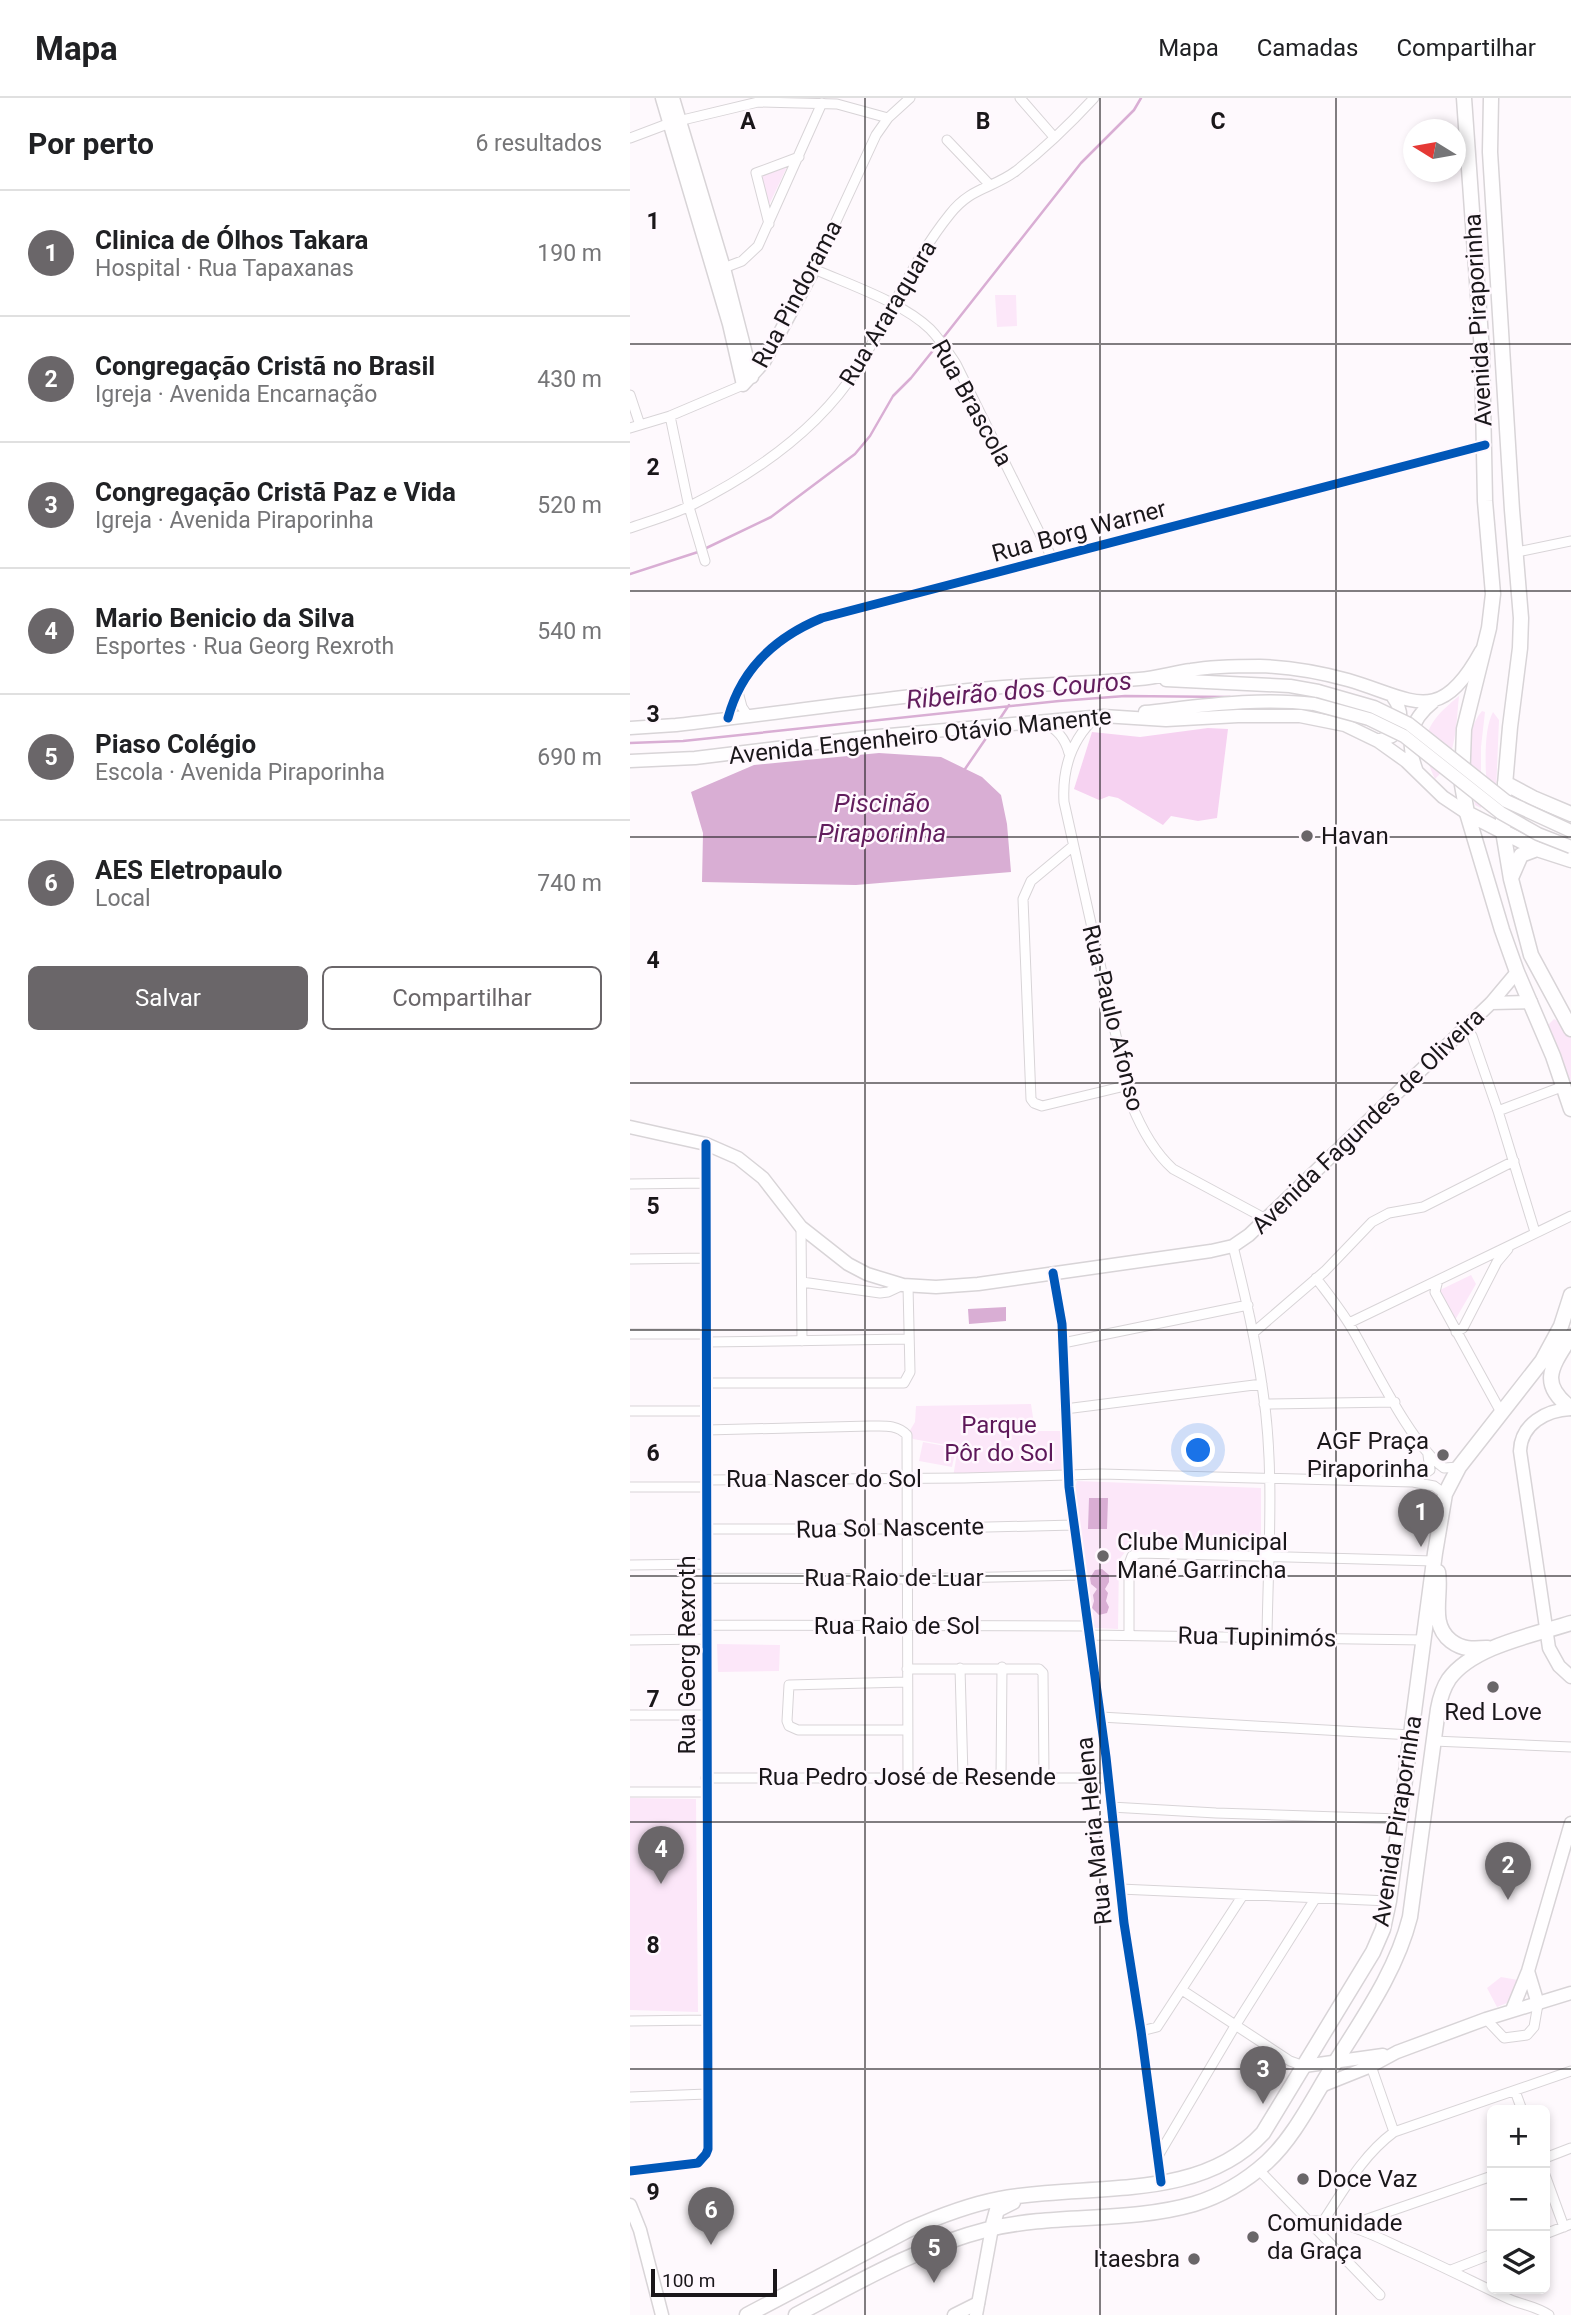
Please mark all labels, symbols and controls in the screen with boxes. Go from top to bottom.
text: Mapa [35,29,118,68]
text: Mapa [1158,34,1219,62]
text: Camadas [1257,34,1358,62]
text: Compartilhar [1396,34,1536,62]
text: A [740,108,756,135]
text: B [976,108,990,135]
text: C [1210,108,1226,135]
north arrow [1403,119,1466,182]
text: Por perto [28,126,154,161]
text: 6 resultados [475,130,602,157]
text: 1 [646,208,660,235]
street label: Avenida Piraporinha [1458,213,1498,427]
street label: Rua Pindorama [746,215,848,373]
text: Clinica de Ólhos Takara [95,225,368,255]
street label: Rua Araraquara [834,235,942,391]
text: 1 [44,240,58,267]
text: 190 m [537,240,602,267]
text: Hospital · Rua Tapaxanas [95,255,354,282]
street label: Rua Brascola [926,335,1018,471]
text: Congregação Cristã no Brasil [95,351,435,381]
text: 2 [44,366,58,393]
text: 430 m [537,366,602,393]
text: Igreja · Avenida Encarnação [95,381,378,408]
text: 2 [646,454,660,481]
text: Congregação Cristã Paz e Vida [95,477,456,507]
text: 3 [44,492,58,519]
text: 520 m [537,492,602,519]
street label: Rua Borg Warner [989,494,1169,568]
text: Igreja · Avenida Piraporinha [95,507,374,534]
text: Mario Benicio da Silva [95,603,355,633]
text: 4 [44,618,58,645]
text: 540 m [537,618,602,645]
text: Esportes · Rua Georg Rexroth [95,633,394,660]
water label: Ribeirão dos Couros [905,665,1133,715]
text: 3 [646,701,660,728]
street label: Avenida Engenheiro Otávio Manente [727,702,1113,770]
text: Piaso Colégio [95,729,256,759]
text: 5 [44,744,58,771]
text: 690 m [537,744,602,771]
text: Escola · Avenida Piraporinha [95,759,385,786]
water label: Piscinão Piraporinha [818,788,946,848]
place label: Havan [1321,822,1389,850]
marker: Havan [1299,828,1315,844]
text: AES Eletropaulo [95,855,282,885]
text: 6 [44,870,58,897]
text: 740 m [537,870,602,897]
text: Local [95,885,151,912]
street label: Rua Paulo Afonso [1076,922,1150,1114]
text: 4 [646,947,660,974]
button: Salvar [28,966,308,1030]
button: Compartilhar [322,966,602,1030]
street label: Avenida Fagundes de Oliveira [1246,1002,1490,1240]
text: 5 [646,1193,660,1220]
park label: Parque Pôr do Sol [944,1411,1054,1467]
place label: AGF Praça Piraporinha [1307,1427,1429,1483]
your location [1181,1433,1215,1467]
text: 6 [646,1440,660,1467]
marker: AGF Praça Piraporinha [1435,1447,1451,1463]
street label: Rua Nascer do Sol [726,1465,922,1493]
pin: 1 [1398,1489,1444,1547]
street label: Rua Sol Nascente [796,1512,984,1544]
place label: Clube Municipal Mané Garrincha [1117,1528,1288,1584]
marker: Clube Municipal Mané Garrincha [1095,1548,1111,1564]
street label: Rua Georg Rexroth [673,1555,701,1755]
street label: Rua Raio de Luar [804,1564,984,1592]
street label: Rua Raio de Sol [814,1612,980,1640]
street label: Rua Tupinimós [1178,1622,1336,1652]
marker: Red Love [1485,1679,1501,1695]
text: 7 [646,1686,660,1713]
place label: Red Love [1444,1698,1542,1726]
street label: Avenida Piraporinha [1366,1713,1428,1929]
street label: Rua Maria Helena [1070,1736,1118,1926]
street label: Rua Pedro José de Resende [758,1763,1056,1791]
pin: 4 [638,1826,684,1884]
pin: 2 [1485,1842,1531,1900]
text: 8 [646,1932,660,1959]
pin: 3 [1240,2046,1286,2104]
map controls [1487,2105,1550,2294]
button: + [1487,2105,1550,2168]
place label: Doce Vaz [1317,2165,1417,2193]
button: − [1487,2168,1550,2231]
marker: Doce Vaz [1295,2171,1311,2187]
text: 9 [646,2179,660,2206]
pin: 6 [688,2187,734,2245]
place label: Comunidade da Graça [1267,2209,1403,2265]
pin: 5 [911,2225,957,2283]
marker: Comunidade da Graça [1245,2229,1261,2245]
button: layers [1487,2231,1550,2294]
place label: Itaesbra [1093,2245,1180,2273]
marker: Itaesbra [1186,2251,1202,2267]
scale bar [651,2266,777,2298]
text: 100 m [662,2269,715,2292]

